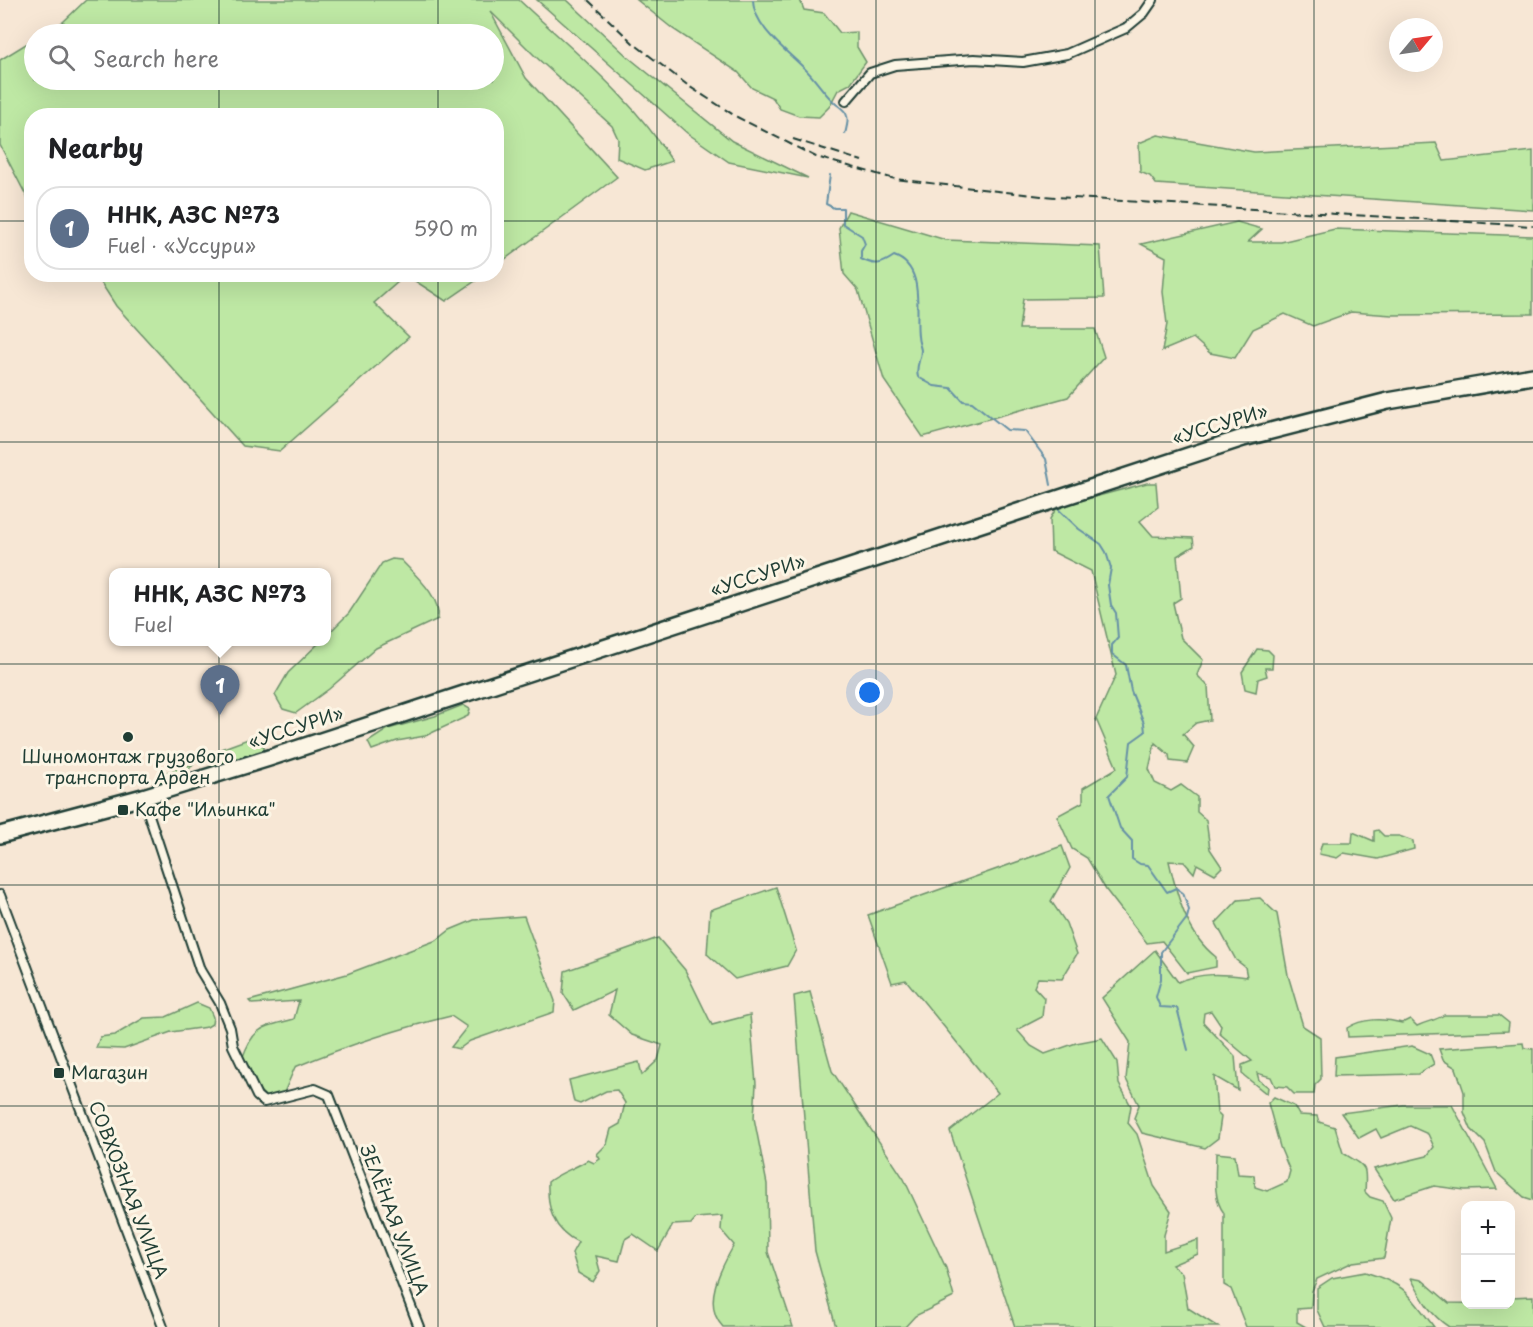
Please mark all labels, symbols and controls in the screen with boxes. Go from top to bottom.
north arrow [1389,18,1443,72]
search box [24,24,504,90]
icon: search [45,41,78,74]
text: Search here [93,41,219,74]
text: Nearby [48,128,143,167]
text: ННК, АЗС №73 [107,197,280,230]
text: 1 [65,213,74,243]
text: 590 m [414,213,478,243]
text: Fuel · «Уссури» [107,230,256,260]
street label: «УССУРИ» [1169,396,1271,451]
street label: «УССУРИ» [707,547,808,603]
popup [109,568,331,646]
text: ННК, АЗС №73 [134,576,306,609]
text: Fuel [134,609,173,639]
pin: 1 [200,666,240,715]
your location [855,678,884,707]
street label: «УССУРИ» [245,699,346,755]
marker: Шиномонтаж грузового транспорта Арден [121,730,135,744]
place label: Шиномонтаж грузового транспорта Арден [22,742,234,790]
place label: Кафе "Ильинка" [135,795,276,822]
marker: Кафе "Ильинка" [116,803,130,817]
place label: Магазин [71,1058,148,1085]
marker: Магазин [52,1066,66,1080]
street label: СОВХОЗНАЯ УЛИЦА [83,1097,176,1283]
street label: ЗЕЛЁНАЯ УЛИЦА [354,1140,437,1299]
map controls [1461,1201,1515,1309]
button: + [1461,1201,1515,1255]
button: − [1461,1255,1515,1309]

